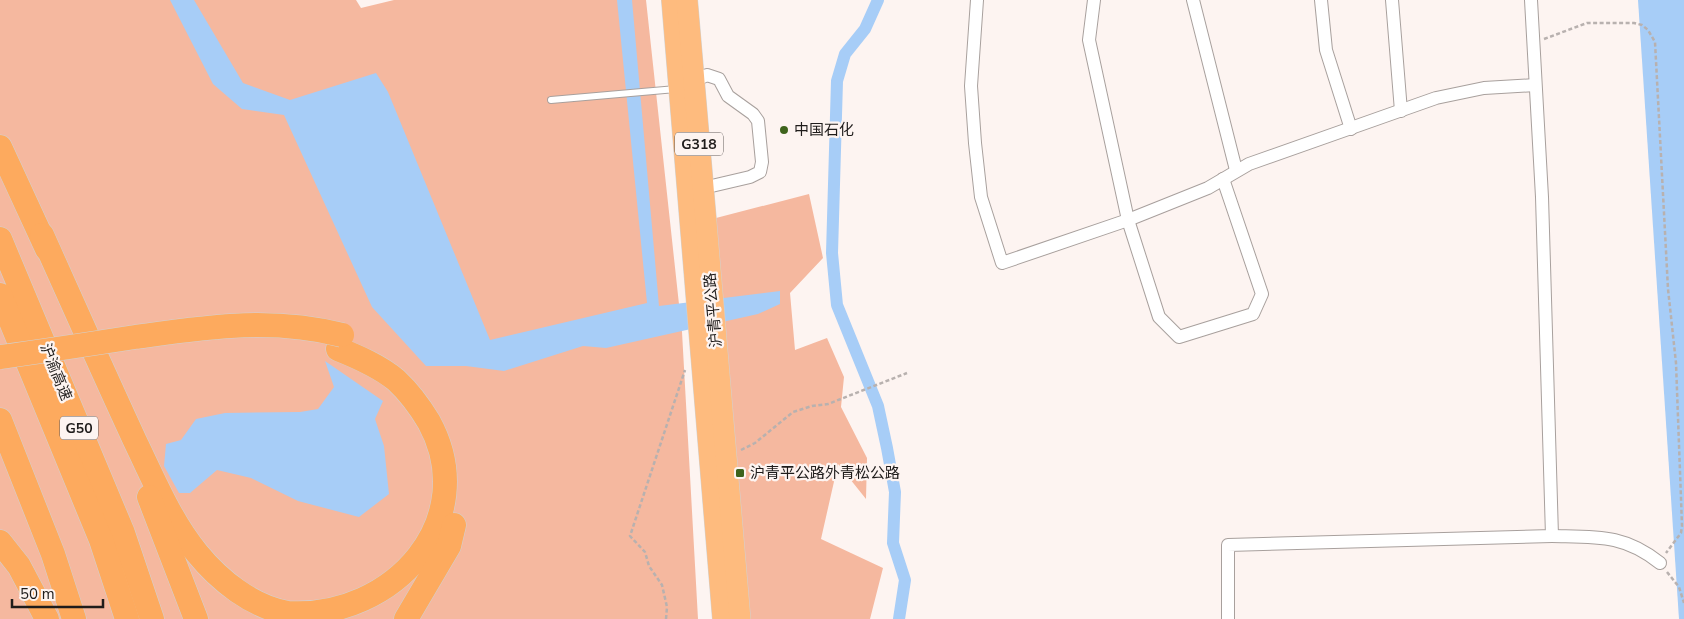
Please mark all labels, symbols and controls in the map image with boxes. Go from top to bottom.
place label: 中国石化 [794,120,854,140]
marker: 中国石化 [778,124,790,136]
road number: G318 [675,132,723,156]
street label: 沪青平公路 [700,272,726,348]
street label: 沪渝高速 [35,340,77,404]
road number: G50 [60,416,98,439]
place label: 沪青平公路外青松公路 [750,463,900,483]
marker: 沪青平公路外青松公路 [734,467,746,479]
scale bar [12,576,104,608]
text: 50 m [20,584,55,604]

